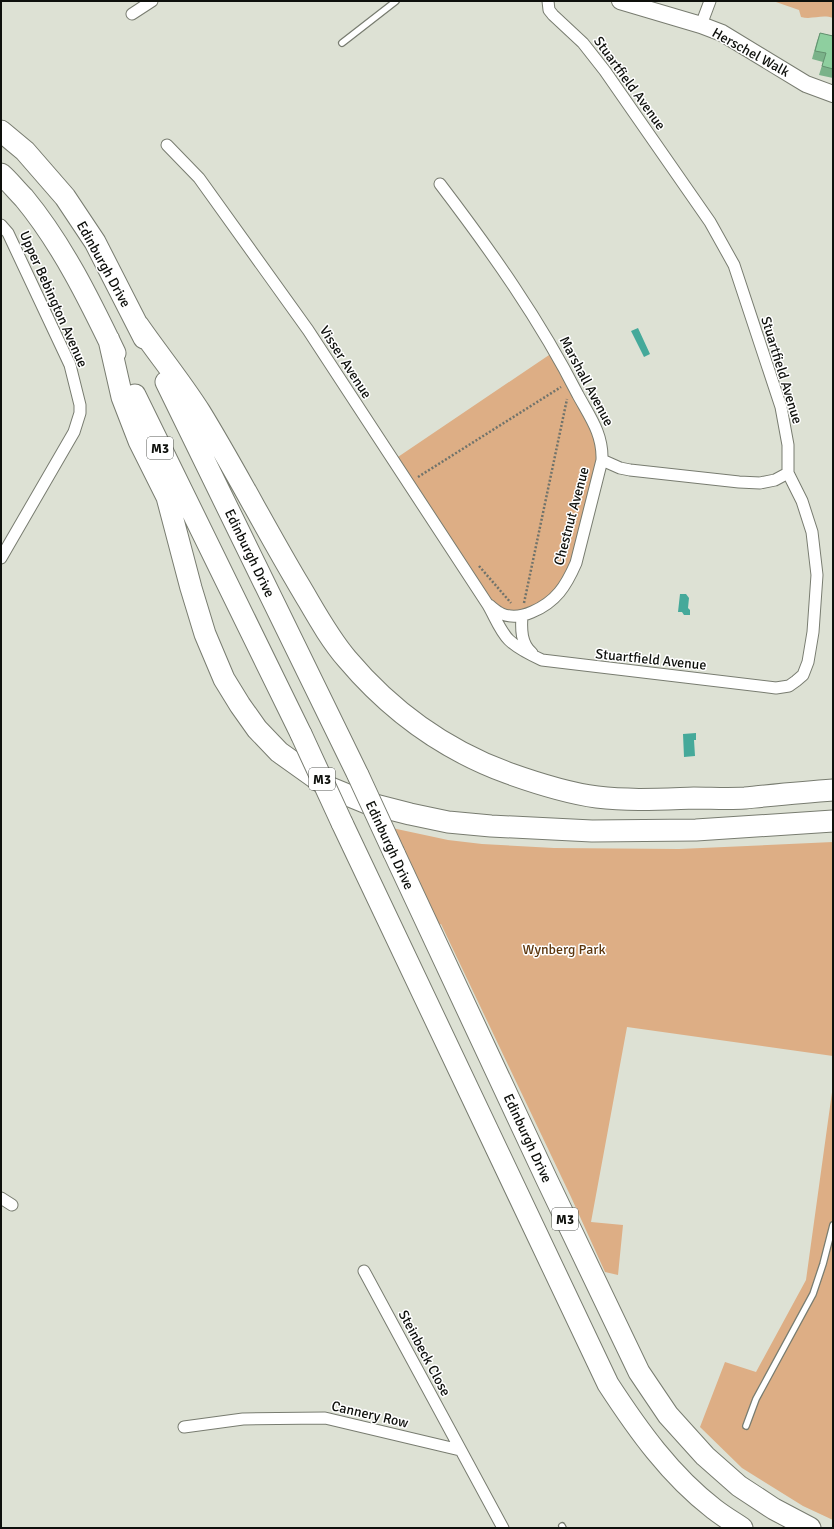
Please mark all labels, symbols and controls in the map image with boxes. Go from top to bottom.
street label: Herschel Walk [709,24,792,81]
street label: Stuartfield Avenue [590,33,669,133]
street label: Edinburgh Drive [73,218,134,310]
street label: Upper Bebington Avenue [16,228,91,370]
street label: Stuartfield Avenue [757,314,806,426]
street label: Visser Avenue [316,323,375,402]
street label: Marshall Avenue [556,333,617,429]
road number: M3 [147,437,173,459]
street label: Chestnut Avenue [550,465,593,567]
street label: Edinburgh Drive [221,506,278,600]
street label: Stuartfield Avenue [595,645,707,674]
road number: M3 [309,768,335,790]
street label: Edinburgh Drive [362,798,418,892]
park label: Wynberg Park [523,941,605,958]
street label: Edinburgh Drive [500,1091,556,1185]
road number: M3 [552,1208,578,1230]
street label: Steinbeck Close [395,1307,454,1399]
street label: Cannery Row [330,1397,410,1432]

